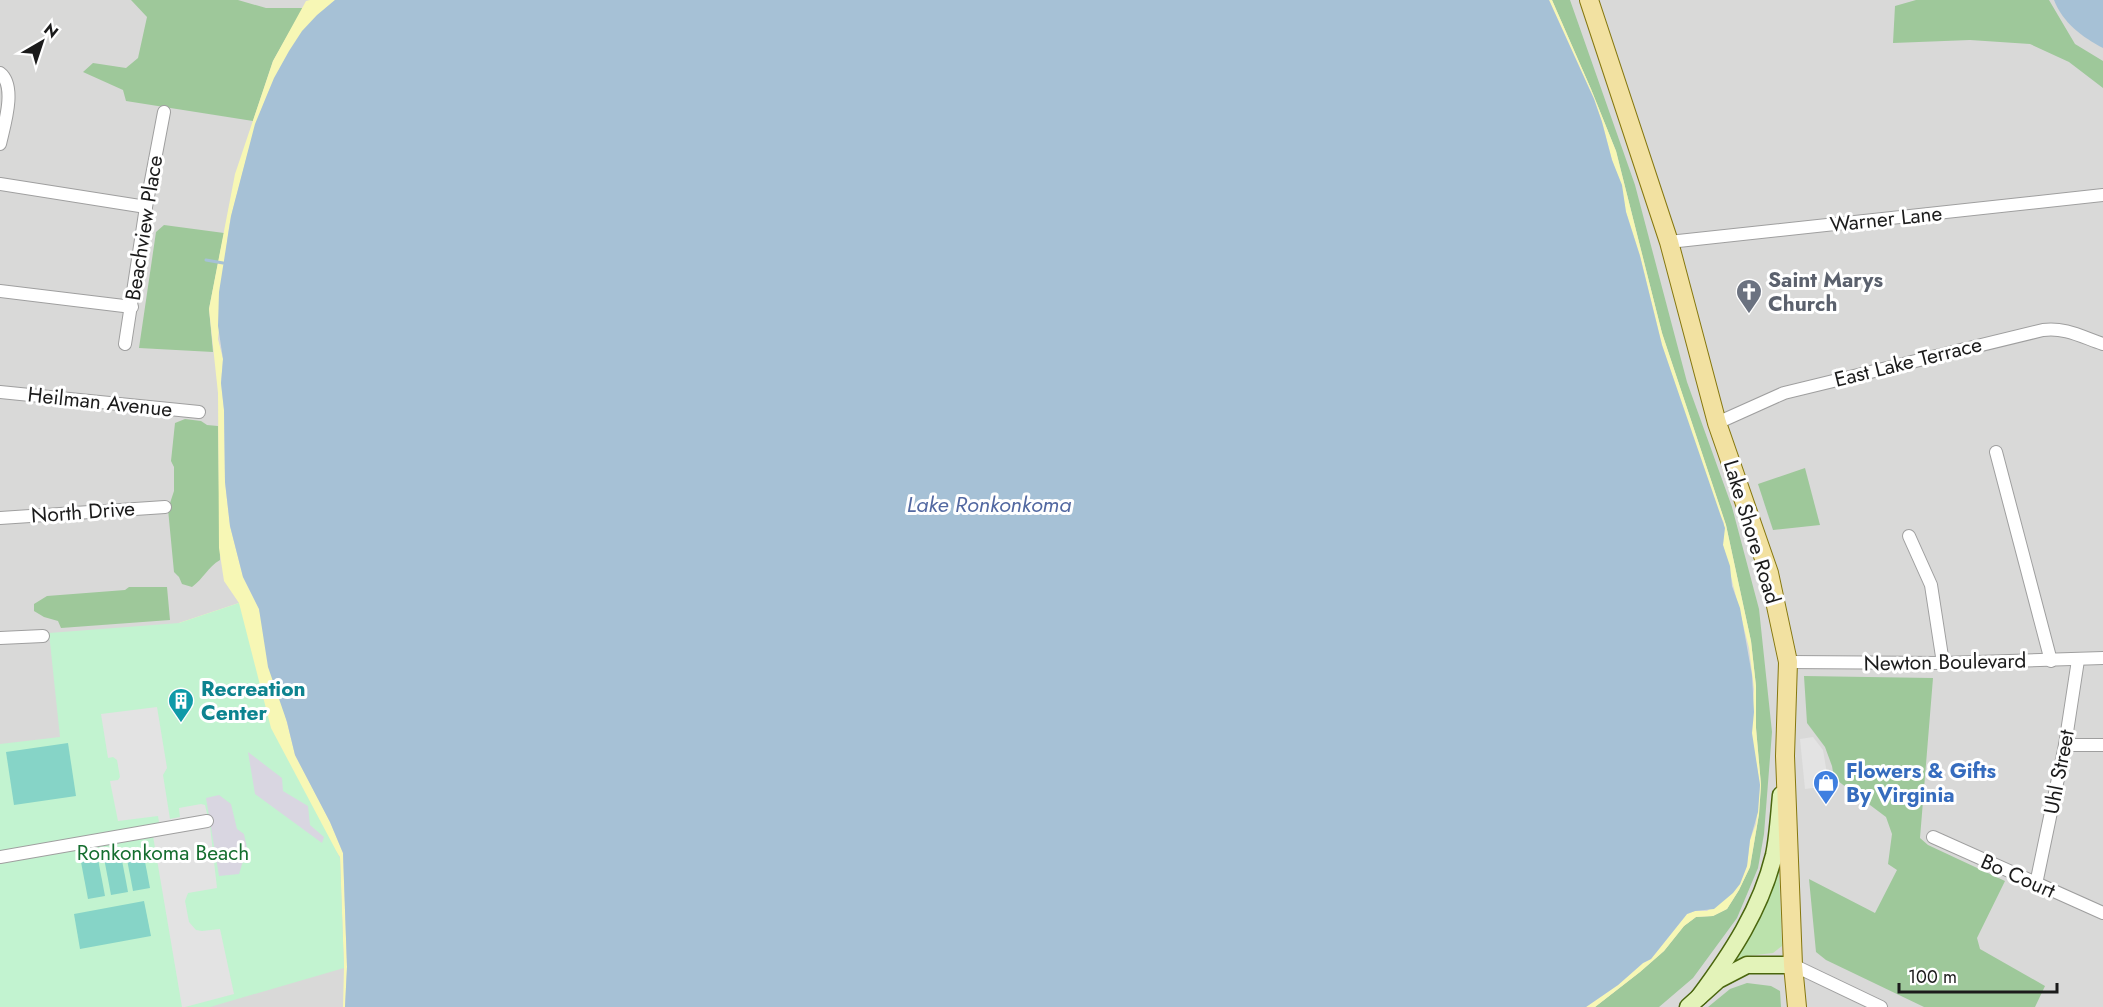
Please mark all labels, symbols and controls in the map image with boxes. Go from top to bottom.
north arrow [12,12,72,72]
text: N [39,18,63,44]
street label: Beachview Place [118,153,170,303]
street label: Warner Lane [1828,198,1944,240]
place label: Saint Marys Church [1768,265,1884,319]
church icon: Saint Marys Church [1734,277,1764,315]
street label: East Lake Terrace [1831,329,1985,395]
street label: Heilman Avenue [26,379,174,425]
street label: Lake Shore Road [1716,456,1788,608]
water label: Lake Ronkonkoma [907,488,1071,520]
street label: North Drive [30,493,136,531]
street label: Newton Boulevard [1863,646,2027,678]
place label: Recreation Center [201,674,306,728]
building icon: Recreation Center [166,686,196,724]
street label: Uhl Street [2036,727,2082,817]
place label: Flowers & Gifts By Virginia [1846,756,1996,810]
shop icon: Flowers & Gifts By Virginia [1811,768,1841,806]
park label: Ronkonkoma Beach [77,838,249,868]
street label: Bo Court [1976,846,2060,906]
scale bar [1899,956,2056,994]
text: 100 m [1908,964,1957,990]

